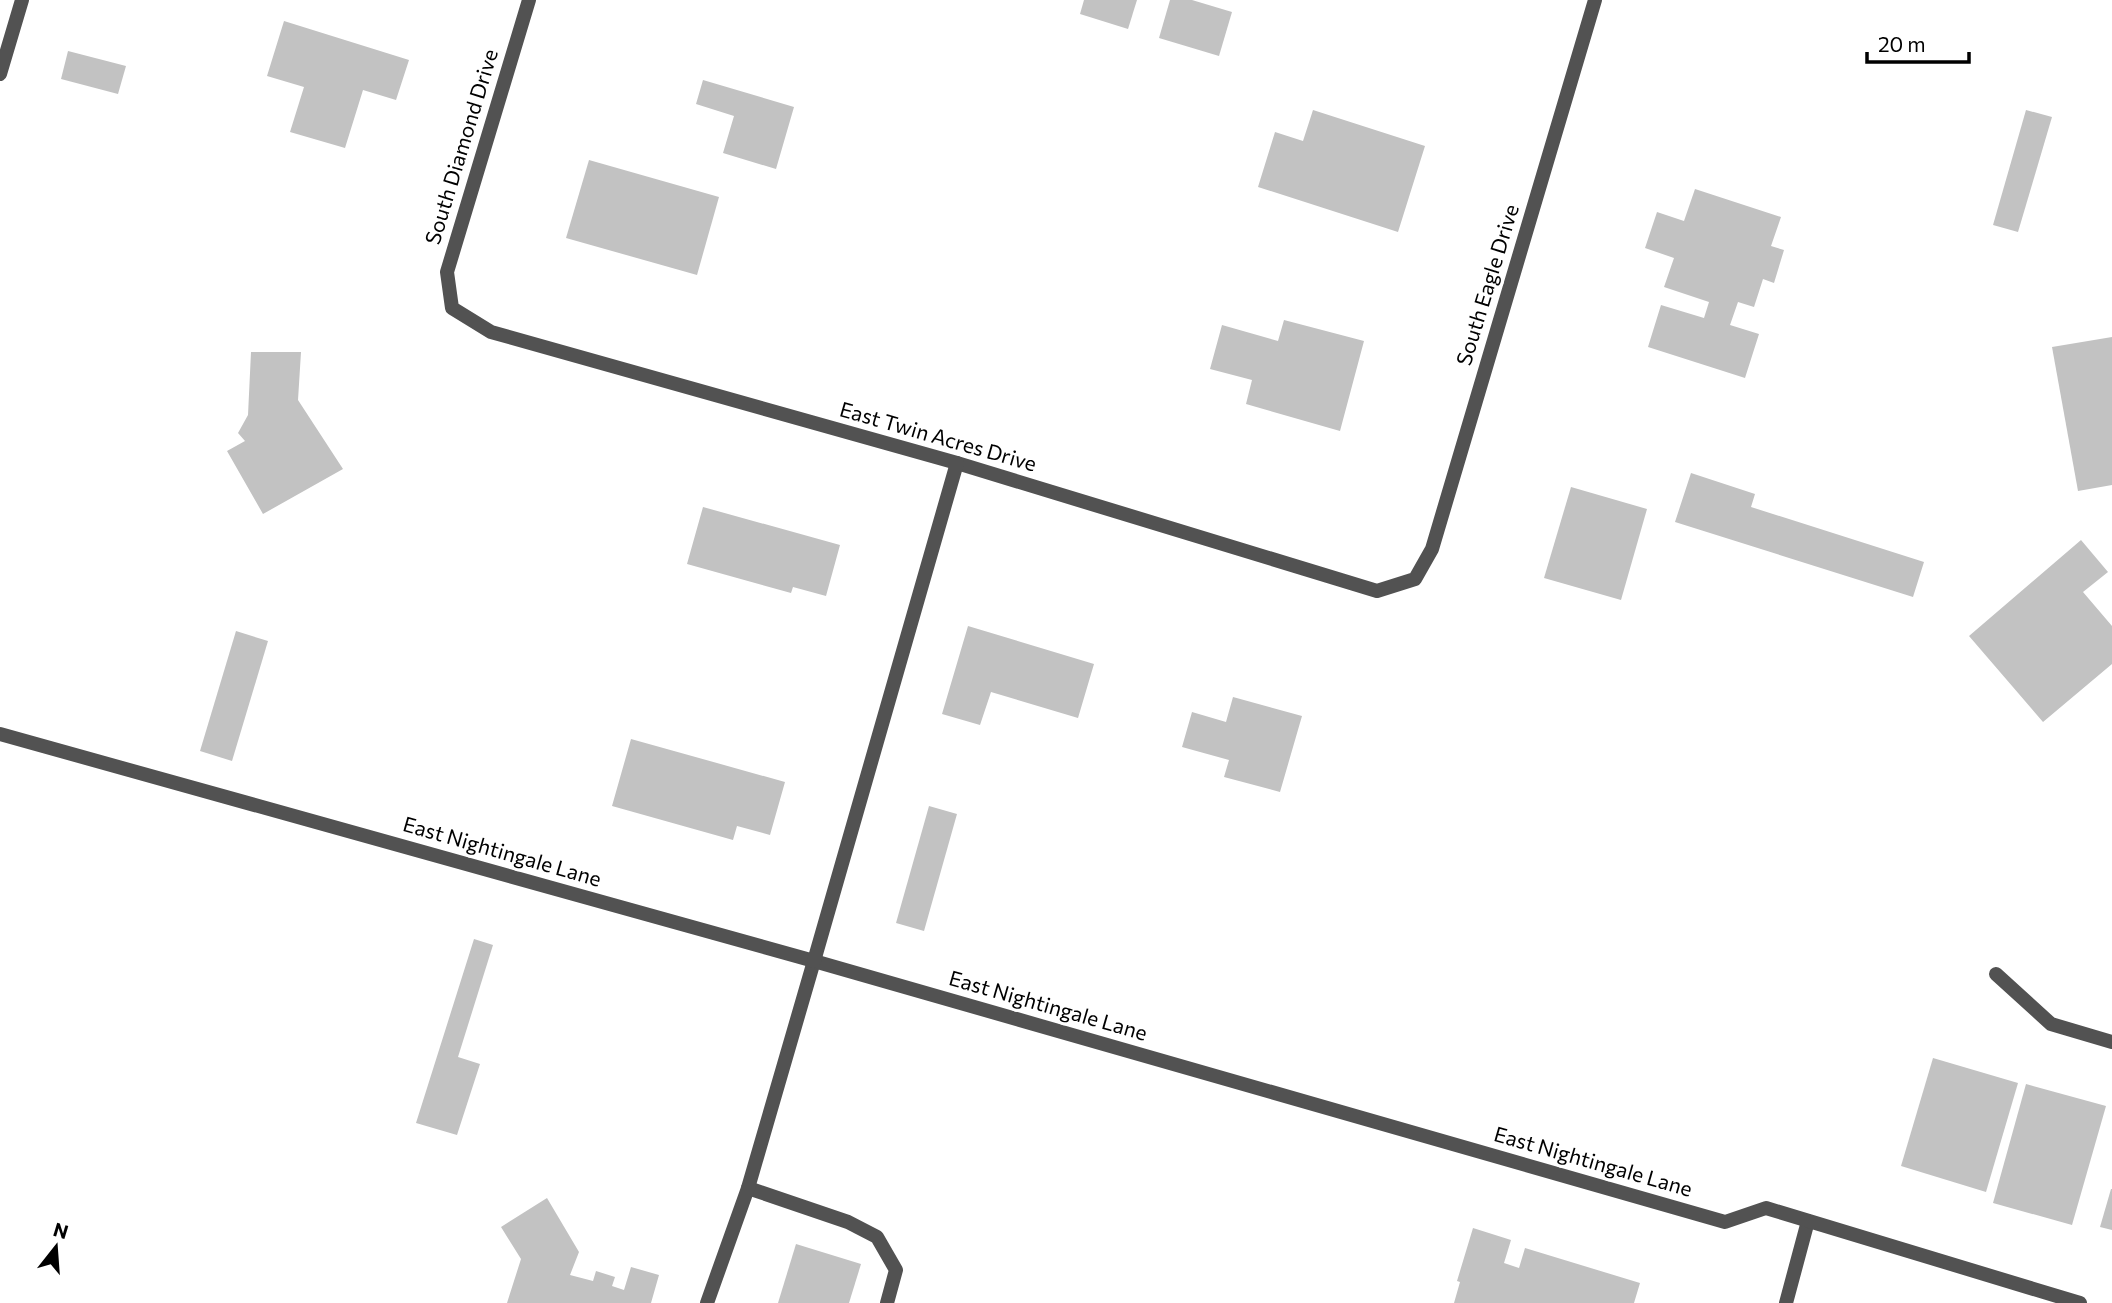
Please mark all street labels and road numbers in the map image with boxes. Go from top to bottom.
street label: South Diamond Drive [419,46,502,247]
street label: South Eagle Drive [1450,201,1523,368]
street label: East Twin Acres Drive [837,395,1040,476]
street label: East Nightingale Lane [400,810,604,891]
street label: East Nightingale Lane [946,964,1150,1045]
street label: East Nightingale Lane [1491,1120,1695,1201]

